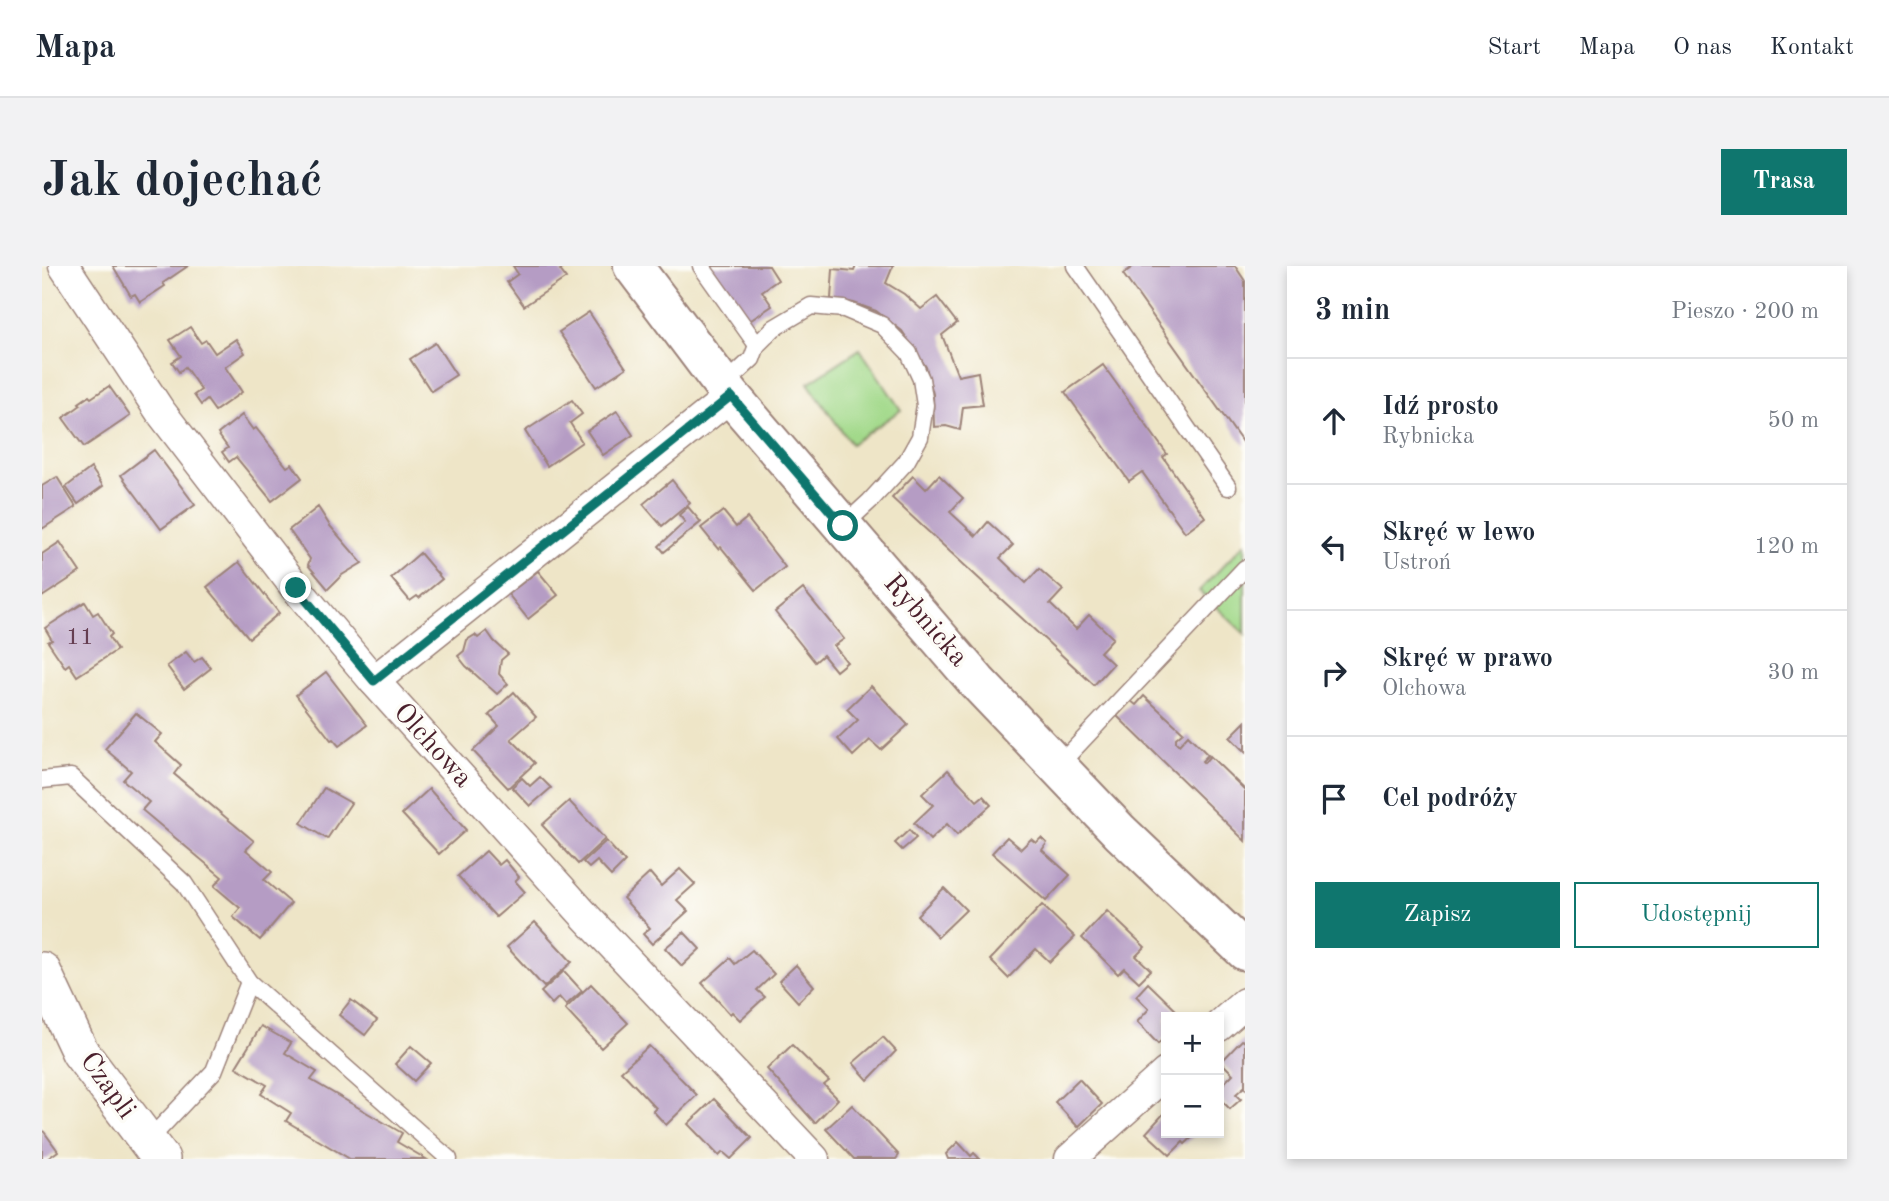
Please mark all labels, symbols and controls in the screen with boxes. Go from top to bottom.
text: Mapa [35,32,116,65]
text: Start [1487,36,1541,60]
text: Mapa [1579,36,1635,60]
text: O nas [1673,36,1732,60]
text: Kontakt [1770,36,1854,60]
button: Trasa [1721,149,1847,215]
text: Jak dojechać [42,158,323,207]
text: 3 min [1315,296,1390,326]
text: Pieszo · 200 m [1671,300,1819,323]
text: Idź prosto [1382,394,1499,420]
icon: ahead [1315,402,1353,440]
text: 50 m [1768,409,1819,432]
text: Rybnicka [1382,425,1474,448]
route start [827,510,858,541]
text: Skręć w lewo [1382,520,1535,546]
icon: left [1315,528,1353,566]
text: 120 m [1754,535,1819,558]
text: Ustroń [1382,551,1451,574]
street label: Rybnicka [878,569,973,673]
route end [280,572,311,603]
house number: 11 [66,626,94,650]
text: Skręć w prawo [1382,646,1553,672]
icon: right [1315,654,1353,692]
text: 30 m [1768,661,1819,684]
text: Olchowa [1382,677,1466,700]
street label: Olchowa [387,698,477,794]
icon: arrive [1315,780,1353,818]
text: Cel podróży [1382,786,1518,812]
button: Zapisz [1315,882,1560,948]
button: Udostępnij [1574,882,1819,948]
map controls [1161,1012,1224,1138]
button: + [1161,1012,1224,1075]
street label: Czapli [74,1048,140,1124]
button: − [1161,1075,1224,1138]

